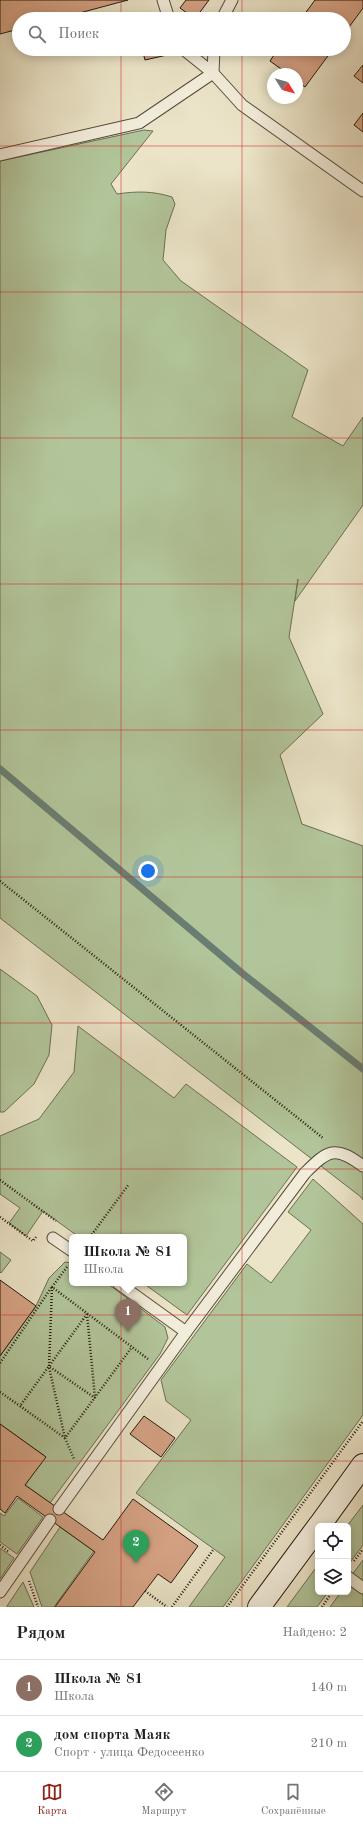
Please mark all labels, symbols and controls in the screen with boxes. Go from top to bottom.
search box [12,12,351,56]
icon: search [26,23,48,45]
text: Поиск [58,27,99,42]
north arrow [267,68,303,104]
your location [138,861,158,881]
popup [69,1234,187,1286]
text: Школа № 81 [83,1245,173,1260]
text: Школа [83,1263,124,1276]
pin: 1 [115,1299,141,1332]
map controls [315,1523,351,1595]
button: locate [315,1523,351,1559]
pin: 2 [123,1530,149,1563]
button: layers [315,1559,351,1595]
text: Рядом [16,1625,65,1642]
text: Найдено: 2 [283,1626,347,1639]
text: Школа № 81 [54,1672,143,1687]
text: 1 [25,1681,33,1694]
text: 140 m [310,1681,347,1694]
text: Школа [54,1690,94,1703]
text: дом спорта Маяк [54,1728,170,1743]
text: 2 [25,1737,33,1750]
text: 210 m [310,1737,347,1750]
text: Спорт · улица Федосеенко [54,1746,204,1759]
tab: Карта [37,1781,67,1819]
tab: Маршрут [141,1781,187,1819]
tab: Сохранённые [261,1781,326,1819]

